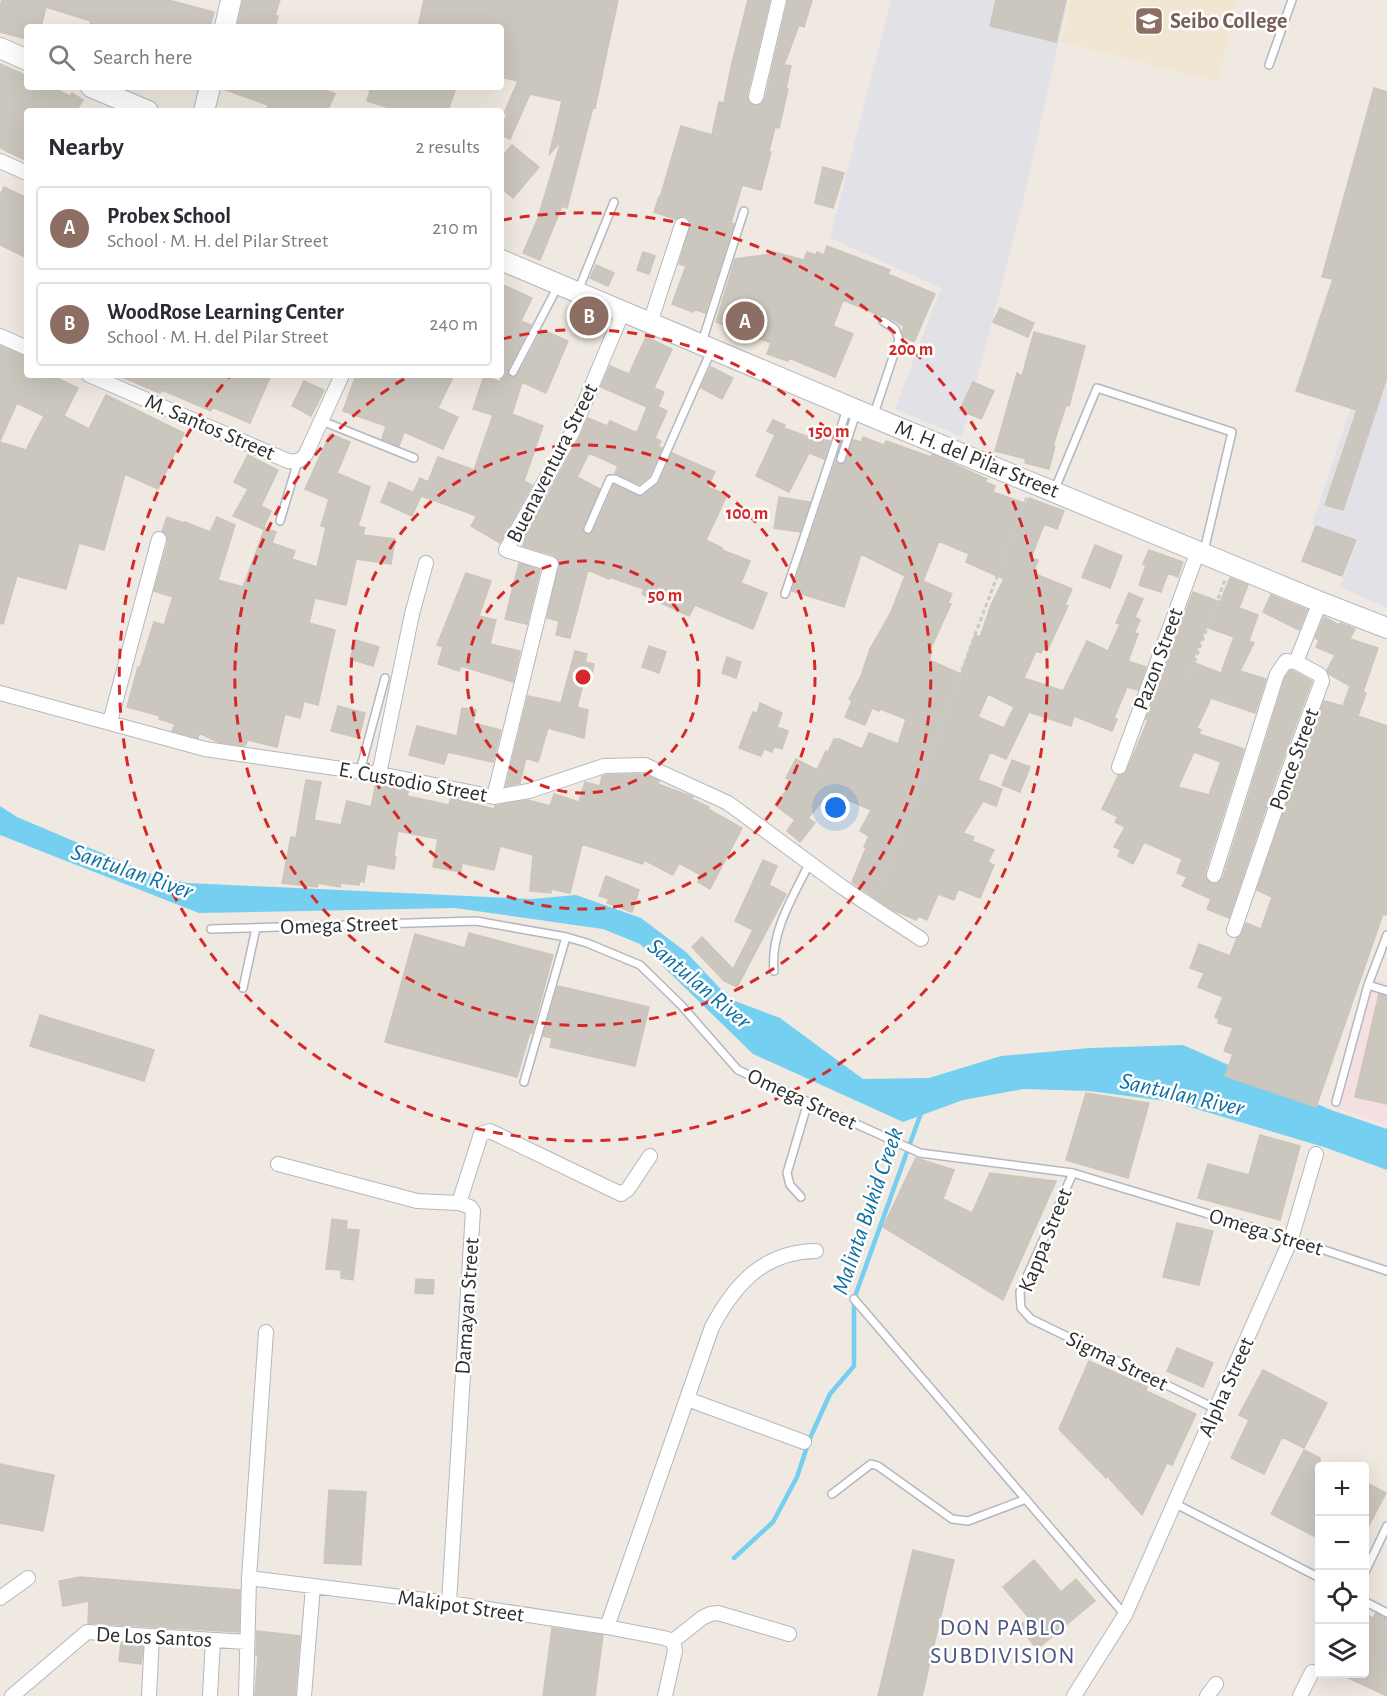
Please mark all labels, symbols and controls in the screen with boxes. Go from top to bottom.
school or university icon: Seibo College [1133,5,1165,37]
place label: Seibo College [1170,10,1287,32]
search box [24,24,504,90]
icon: search [45,41,78,74]
text: Search here [93,46,192,68]
text: Nearby [48,134,124,160]
text: 2 results [416,137,480,157]
text: Probex School [107,205,231,227]
text: A [64,218,76,238]
text: 210 m [432,218,478,238]
text: School · M. H. del Pilar Street [107,231,328,251]
pin: B [570,294,608,338]
pin: A [726,298,764,344]
text: WoodRose Learning Center [107,301,344,323]
text: B [64,314,75,334]
text: 240 m [429,314,478,334]
text: School · M. H. del Pilar Street [107,327,328,347]
text: 200 m [889,341,933,359]
street label: Buenaventura Street [502,380,602,546]
street label: M. Santos Street [142,390,278,464]
street label: M. H. del Pilar Street [892,416,1062,502]
text: 150 m [809,423,849,441]
text: 100 m [726,505,768,523]
text: 50 m [648,587,682,605]
street label: Pazon Street [1129,605,1187,713]
centre of rings [573,667,593,687]
street label: Ponce Street [1265,705,1323,813]
street label: E. Custodio Street [337,758,489,806]
your location [821,793,850,822]
water label: Santulan River [68,840,197,904]
street label: Omega Street [280,912,398,938]
water label: Santulan River [643,934,756,1035]
street label: Omega Street [744,1064,860,1134]
water label: Santulan River [1118,1069,1248,1121]
water label: Malinta Bukid Creek [828,1124,908,1298]
street label: Kappa Street [1014,1185,1076,1295]
street label: Omega Street [1207,1204,1325,1260]
street label: Damayan Street [451,1237,483,1375]
street label: Sigma Street [1063,1327,1171,1395]
street label: Alpha Street [1194,1334,1258,1440]
map controls [1315,1462,1369,1678]
button: + [1315,1462,1369,1516]
button: − [1315,1516,1369,1570]
button: locate [1315,1570,1369,1624]
street label: Makipot Street [397,1586,525,1626]
district label: DON PABLO SUBDIVISION [930,1616,1076,1668]
street label: De Los Santos [95,1623,213,1651]
button: layers [1315,1624,1369,1678]

